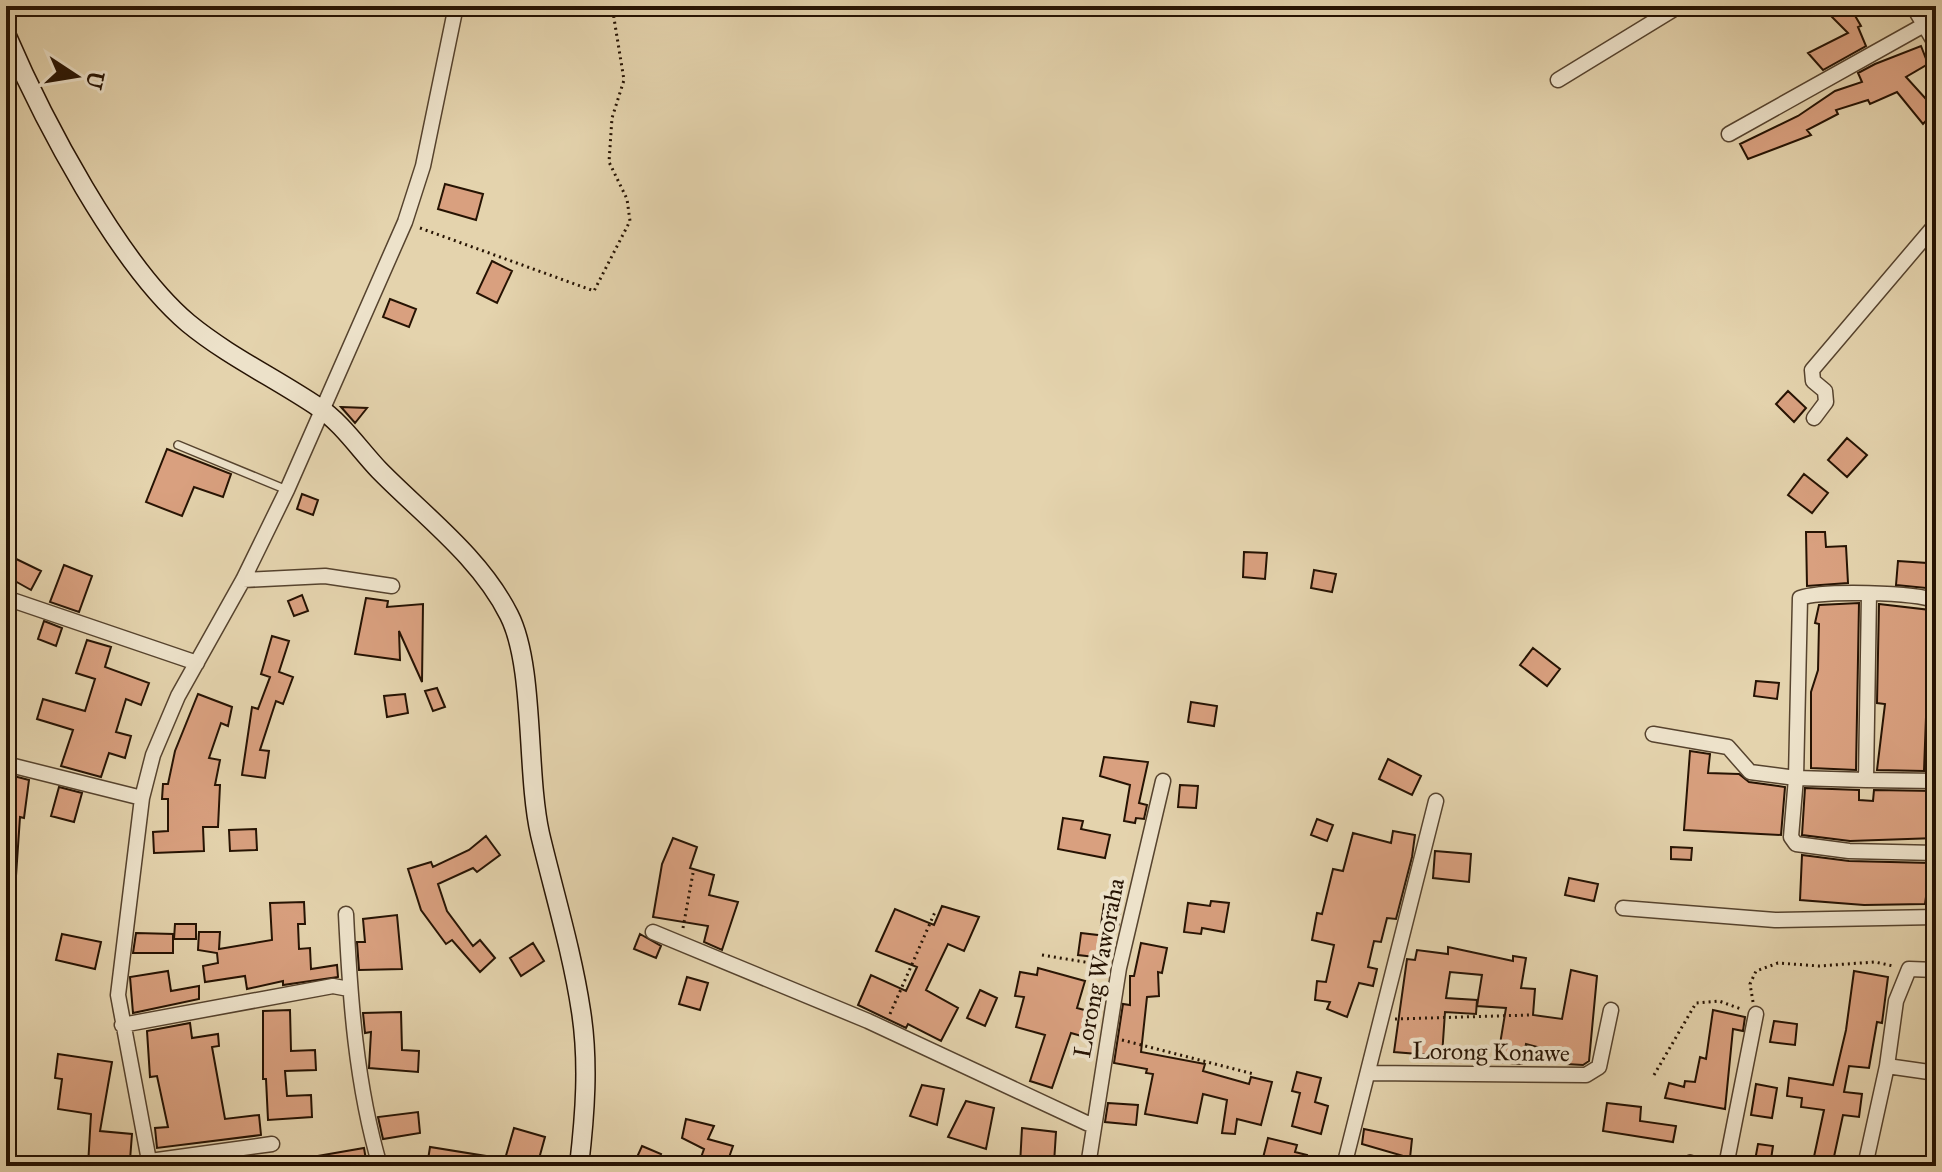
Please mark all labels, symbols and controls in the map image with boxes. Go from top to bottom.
north arrow [36,36,116,116]
text: U [80,69,110,92]
street label: Lorong Waworaha [1067,875,1131,1060]
street label: Lorong Konawe [1412,1036,1570,1068]

